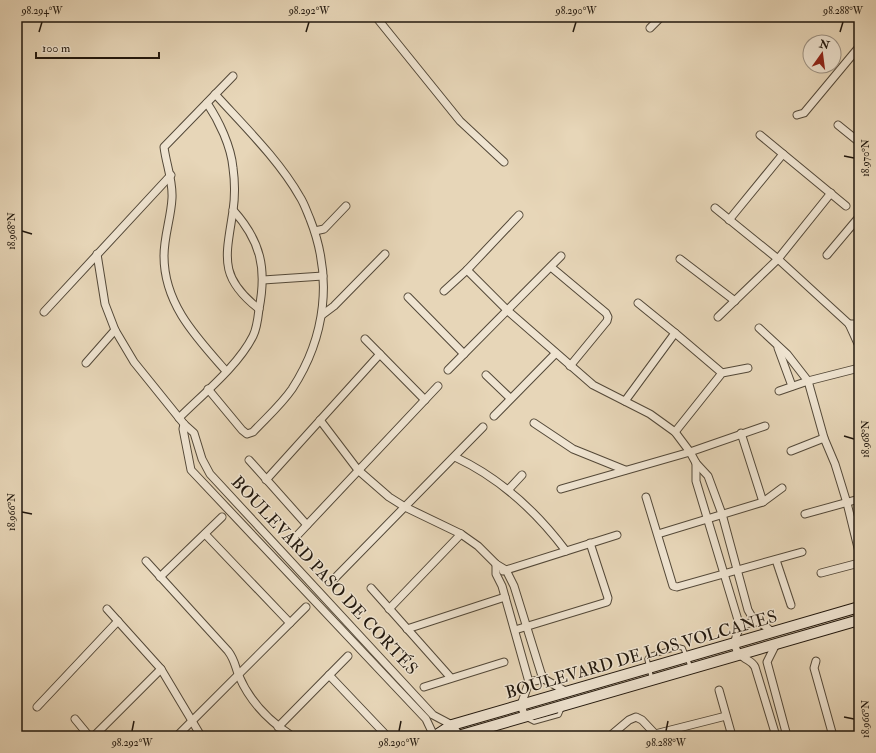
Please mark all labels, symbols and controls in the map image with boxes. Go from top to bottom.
text: 98.294°W [20,5,63,17]
text: 98.292°W [288,5,330,17]
text: 98.290°W [555,5,597,17]
text: 98.288°W [822,5,864,17]
scale bar [36,34,159,60]
north arrow [802,34,842,74]
text: N [817,37,832,53]
text: 100 m [42,41,71,56]
text: 18.970°N [860,139,872,177]
text: 18.968°N [6,212,18,250]
text: 18.968°N [860,420,872,458]
street label: BOULEVARD PASO DE CORTÉS [227,471,423,679]
text: 18.966°N [6,493,18,531]
street label: BOULEVARD DE LOS VOLCANES [503,606,779,703]
text: 18.966°N [860,700,872,738]
text: 98.292°W [111,737,153,749]
text: 98.290°W [378,737,420,749]
text: 98.288°W [645,737,687,749]

